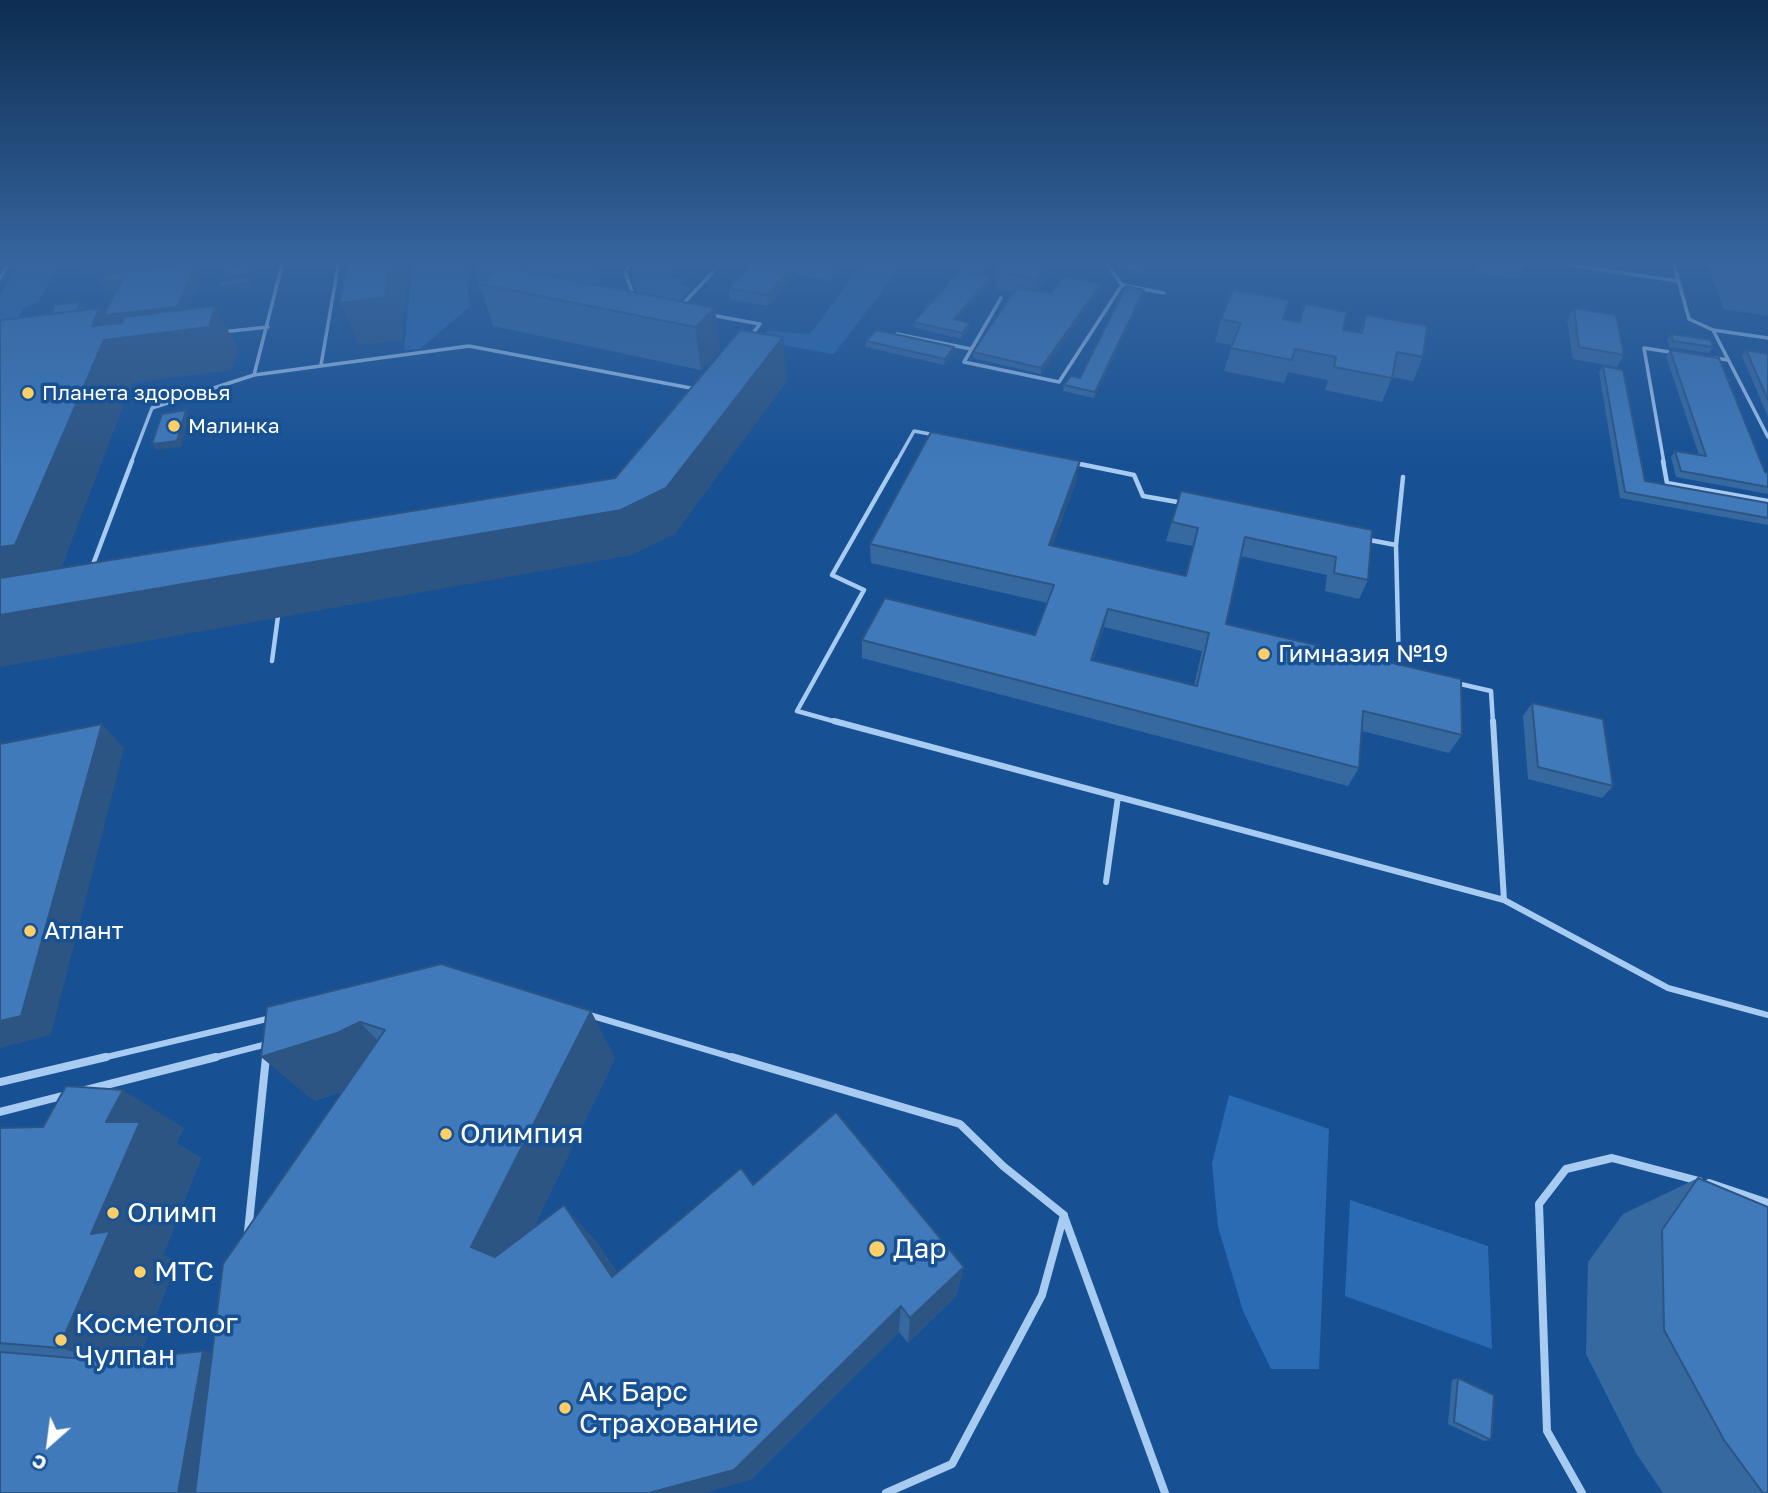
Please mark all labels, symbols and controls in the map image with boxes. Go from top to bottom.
place label: Планета здоровья [42,380,230,406]
marker: Планета здоровья [20,385,36,401]
place label: Малинка [188,413,280,439]
marker: Малинка [166,418,182,434]
place label: Гимназия №19 [1278,640,1448,668]
marker: Гимназия №19 [1256,646,1272,662]
place label: Атлант [44,917,123,945]
marker: Атлант [22,923,38,939]
place label: Олимпия [460,1117,583,1151]
marker: Олимпия [438,1126,454,1142]
place label: Олимп [127,1196,217,1230]
marker: Олимп [105,1205,121,1221]
place label: Дар [893,1232,946,1266]
marker: Дар [867,1239,887,1259]
place label: МТС [154,1255,214,1289]
marker: МТС [132,1264,148,1280]
place label: Косметолог Чулпан [75,1307,238,1373]
marker: Косметолог Чулпан [53,1332,69,1348]
place label: Ак Барс Страхование [579,1375,758,1441]
marker: Ак Барс Страхование [557,1400,573,1416]
north arrow [14,1409,84,1479]
text: С [28,1450,50,1476]

